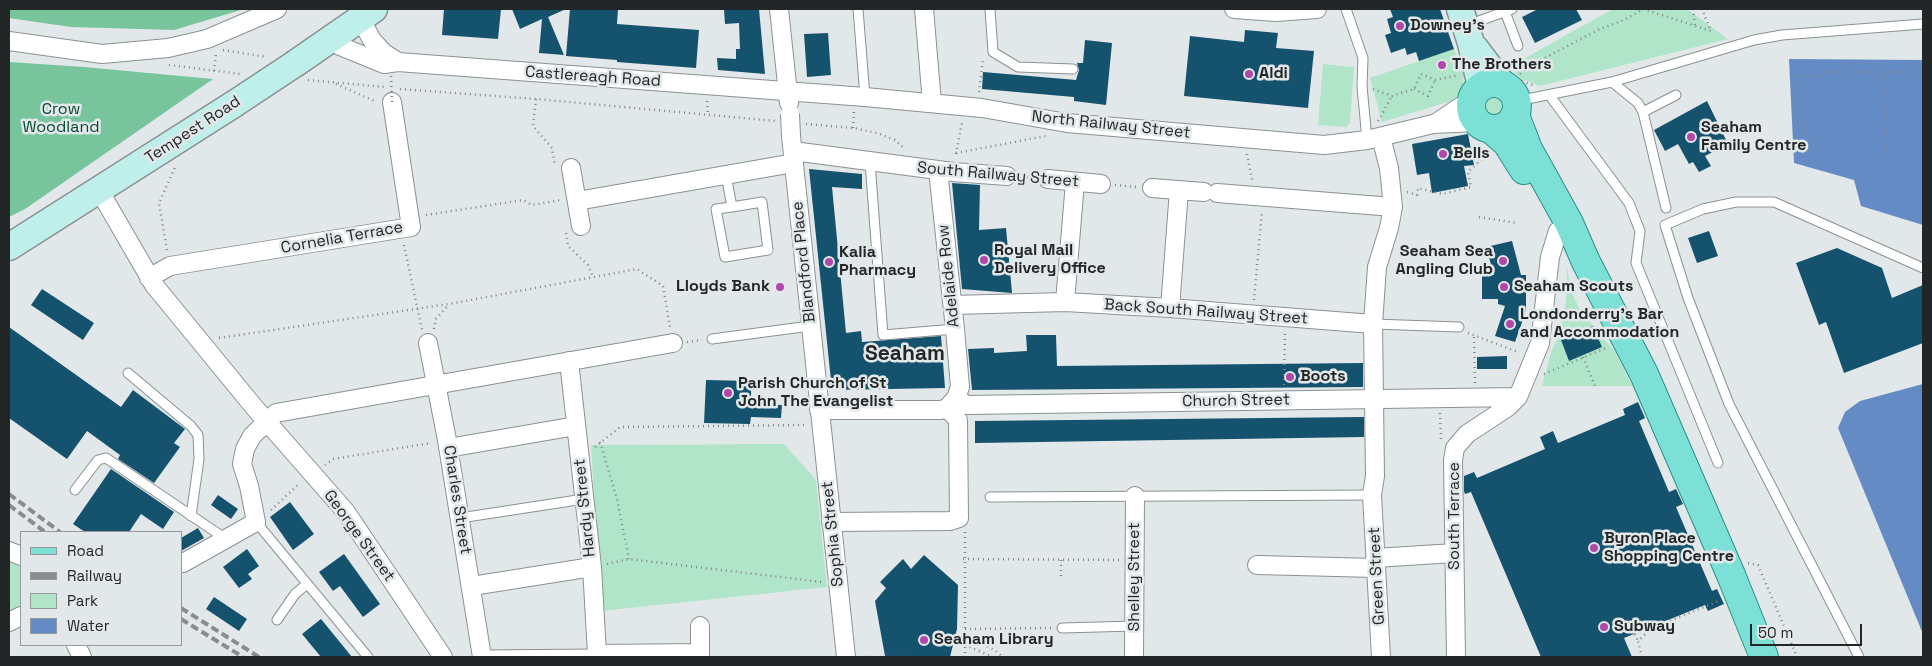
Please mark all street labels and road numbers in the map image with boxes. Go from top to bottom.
street label: Castlereagh Road [524,63,662,91]
street label: Tempest Road [142,92,244,168]
street label: North Railway Street [1031,107,1191,143]
street label: South Railway Street [916,158,1080,192]
street label: Blandford Place [788,200,820,324]
street label: Cornelia Terrace [279,218,405,258]
street label: Adelaide Row [934,224,964,328]
street label: Back South Railway Street [1103,295,1309,329]
street label: Church Street [1182,390,1290,412]
street label: Charles Street [439,444,475,556]
street label: Hardy Street [570,458,600,558]
street label: South Terrace [1445,462,1465,570]
street label: Sophia Street [818,480,848,588]
street label: George Street [319,486,399,586]
street label: Shelley Street [1125,522,1145,632]
street label: Green Street [1365,527,1389,625]

